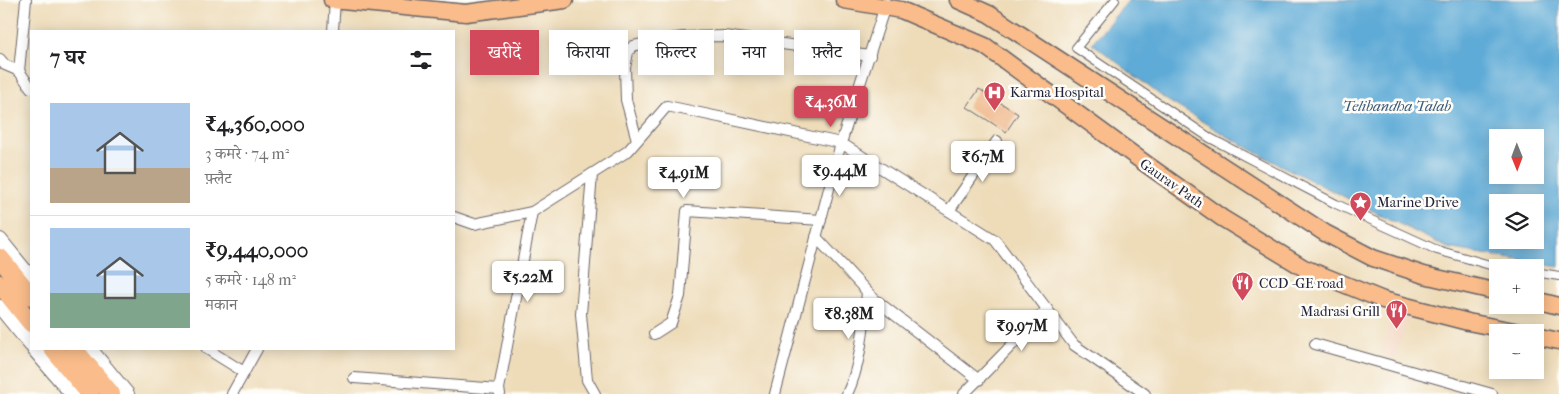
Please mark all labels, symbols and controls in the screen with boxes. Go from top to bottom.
chip: खरीदें [470,30,539,75]
chip: किराया [549,30,628,75]
chip: फ़िल्टर [638,30,714,75]
chip: नया [724,30,784,75]
chip: फ़्लैट [794,30,860,75]
text: 7 घर [50,45,86,69]
icon: filters [407,46,435,74]
hospital icon: Karma Hospital [982,80,1006,111]
place label: Karma Hospital [1010,84,1104,101]
pin: ₹4.36M [790,86,872,128]
text: ₹4.36M [805,92,857,111]
water label: Telibandha Talab [1343,97,1451,115]
text: ₹4,360,000 [205,112,305,136]
icon: home [90,123,150,183]
north arrow [1489,129,1544,184]
map controls [1489,129,1544,379]
pin: ₹6.7M [948,140,1018,183]
text: 3 कमरे · 74 m² [205,144,289,163]
text: ₹6.7M [962,147,1004,166]
pin: ₹9.44M [799,154,881,197]
street label: Gaurav Path [1136,155,1207,212]
pin: ₹4.91M [643,156,725,199]
text: ₹9.44M [813,161,867,180]
text: ₹4.91M [659,163,709,182]
text: फ़्लैट [205,169,232,188]
place icon: Marine Drive [1349,190,1373,221]
place label: Marine Drive [1377,194,1459,211]
button: layers [1489,194,1544,249]
text: ₹9,440,000 [205,238,308,262]
icon: home [90,248,150,308]
button: + [1489,259,1544,314]
pin: ₹5.22M [487,260,569,303]
text: ₹5.22M [503,267,553,286]
text: 5 कमरे · 148 m² [205,270,296,289]
restaurant icon: CCD -GE road [1231,271,1255,302]
place label: CCD -GE road [1259,275,1344,292]
text: मकान [205,295,237,314]
pin: ₹8.38M [808,298,890,340]
restaurant icon: Madrasi Grill [1384,299,1408,330]
place label: Madrasi Grill [1301,303,1380,320]
text: ₹8.38M [824,304,874,323]
pin: ₹9.97M [981,310,1063,352]
text: ₹9.97M [996,316,1048,335]
button: − [1489,324,1544,379]

